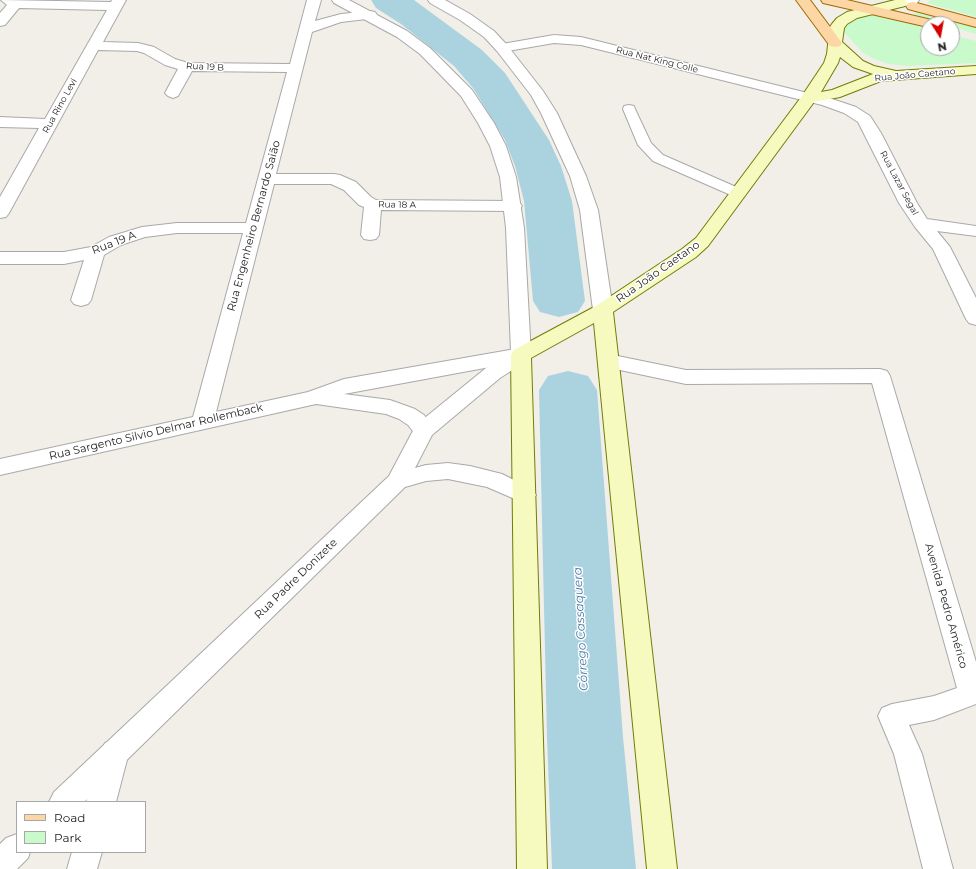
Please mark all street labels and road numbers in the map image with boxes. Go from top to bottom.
street label: Rua Nat King Colle [615,45,699,75]
street label: Rua 19 B [186,61,224,73]
street label: Rua João Caetano [874,66,956,84]
street label: Rua Rino Levi [40,77,80,135]
street label: Rua Engenheiro Bernardo Saião [225,139,283,313]
street label: Rua Lazar Segal [877,149,921,217]
street label: Rua 18 A [378,199,416,211]
street label: Rua 19 A [90,229,138,257]
street label: Rua João Caetano [614,238,702,306]
street label: Rua Sargento Silvio Delmar Rollemback [48,401,264,463]
street label: Rua Padre Donizete [252,536,340,622]
street label: Avenida Pedro Américo [922,542,970,670]

